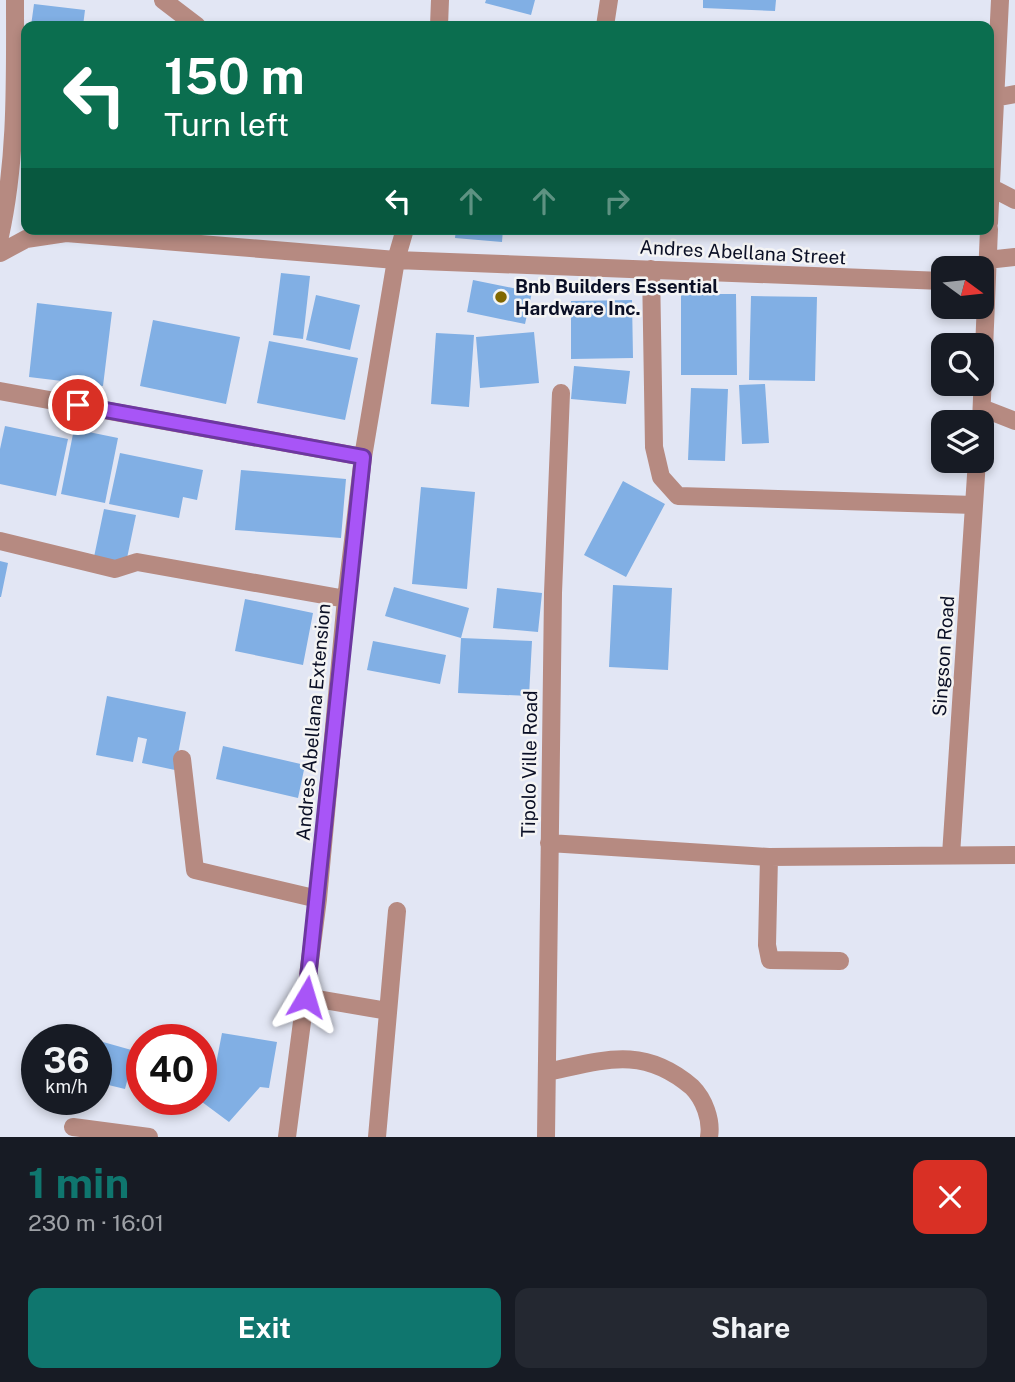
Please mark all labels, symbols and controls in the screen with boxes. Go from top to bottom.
text: 150 m [164,47,305,105]
icon: left [49,49,140,140]
text: Turn left [164,106,289,143]
icon: left [379,182,417,220]
icon: ahead [452,182,490,220]
icon: ahead [525,182,563,220]
icon: right [598,182,636,220]
street label: Andres Abellana Street [639,236,847,268]
north arrow [931,256,994,318]
map controls [931,256,994,473]
place label: Bnb Builders Essential Hardware Inc. [515,275,719,319]
marker: Bnb Builders Essential Hardware Inc. [493,289,509,305]
button: search [931,333,994,396]
pin [48,375,108,435]
icon: arrive [59,386,97,424]
button: layers [931,410,994,473]
street label: Singson Road [928,595,958,717]
street label: Andres Abellana Extension [292,602,334,842]
street label: Tipolo Ville Road [517,690,541,838]
position arrow [269,960,343,1034]
speed limit sign: 40 [126,1024,217,1115]
text: 36 [43,1040,90,1081]
text: km/h [45,1076,88,1097]
text: 1 min [28,1158,129,1207]
button: close [913,1160,987,1234]
text: 230 m · 16:01 [28,1209,164,1236]
button: Exit [28,1288,501,1368]
button: Share [515,1288,987,1368]

